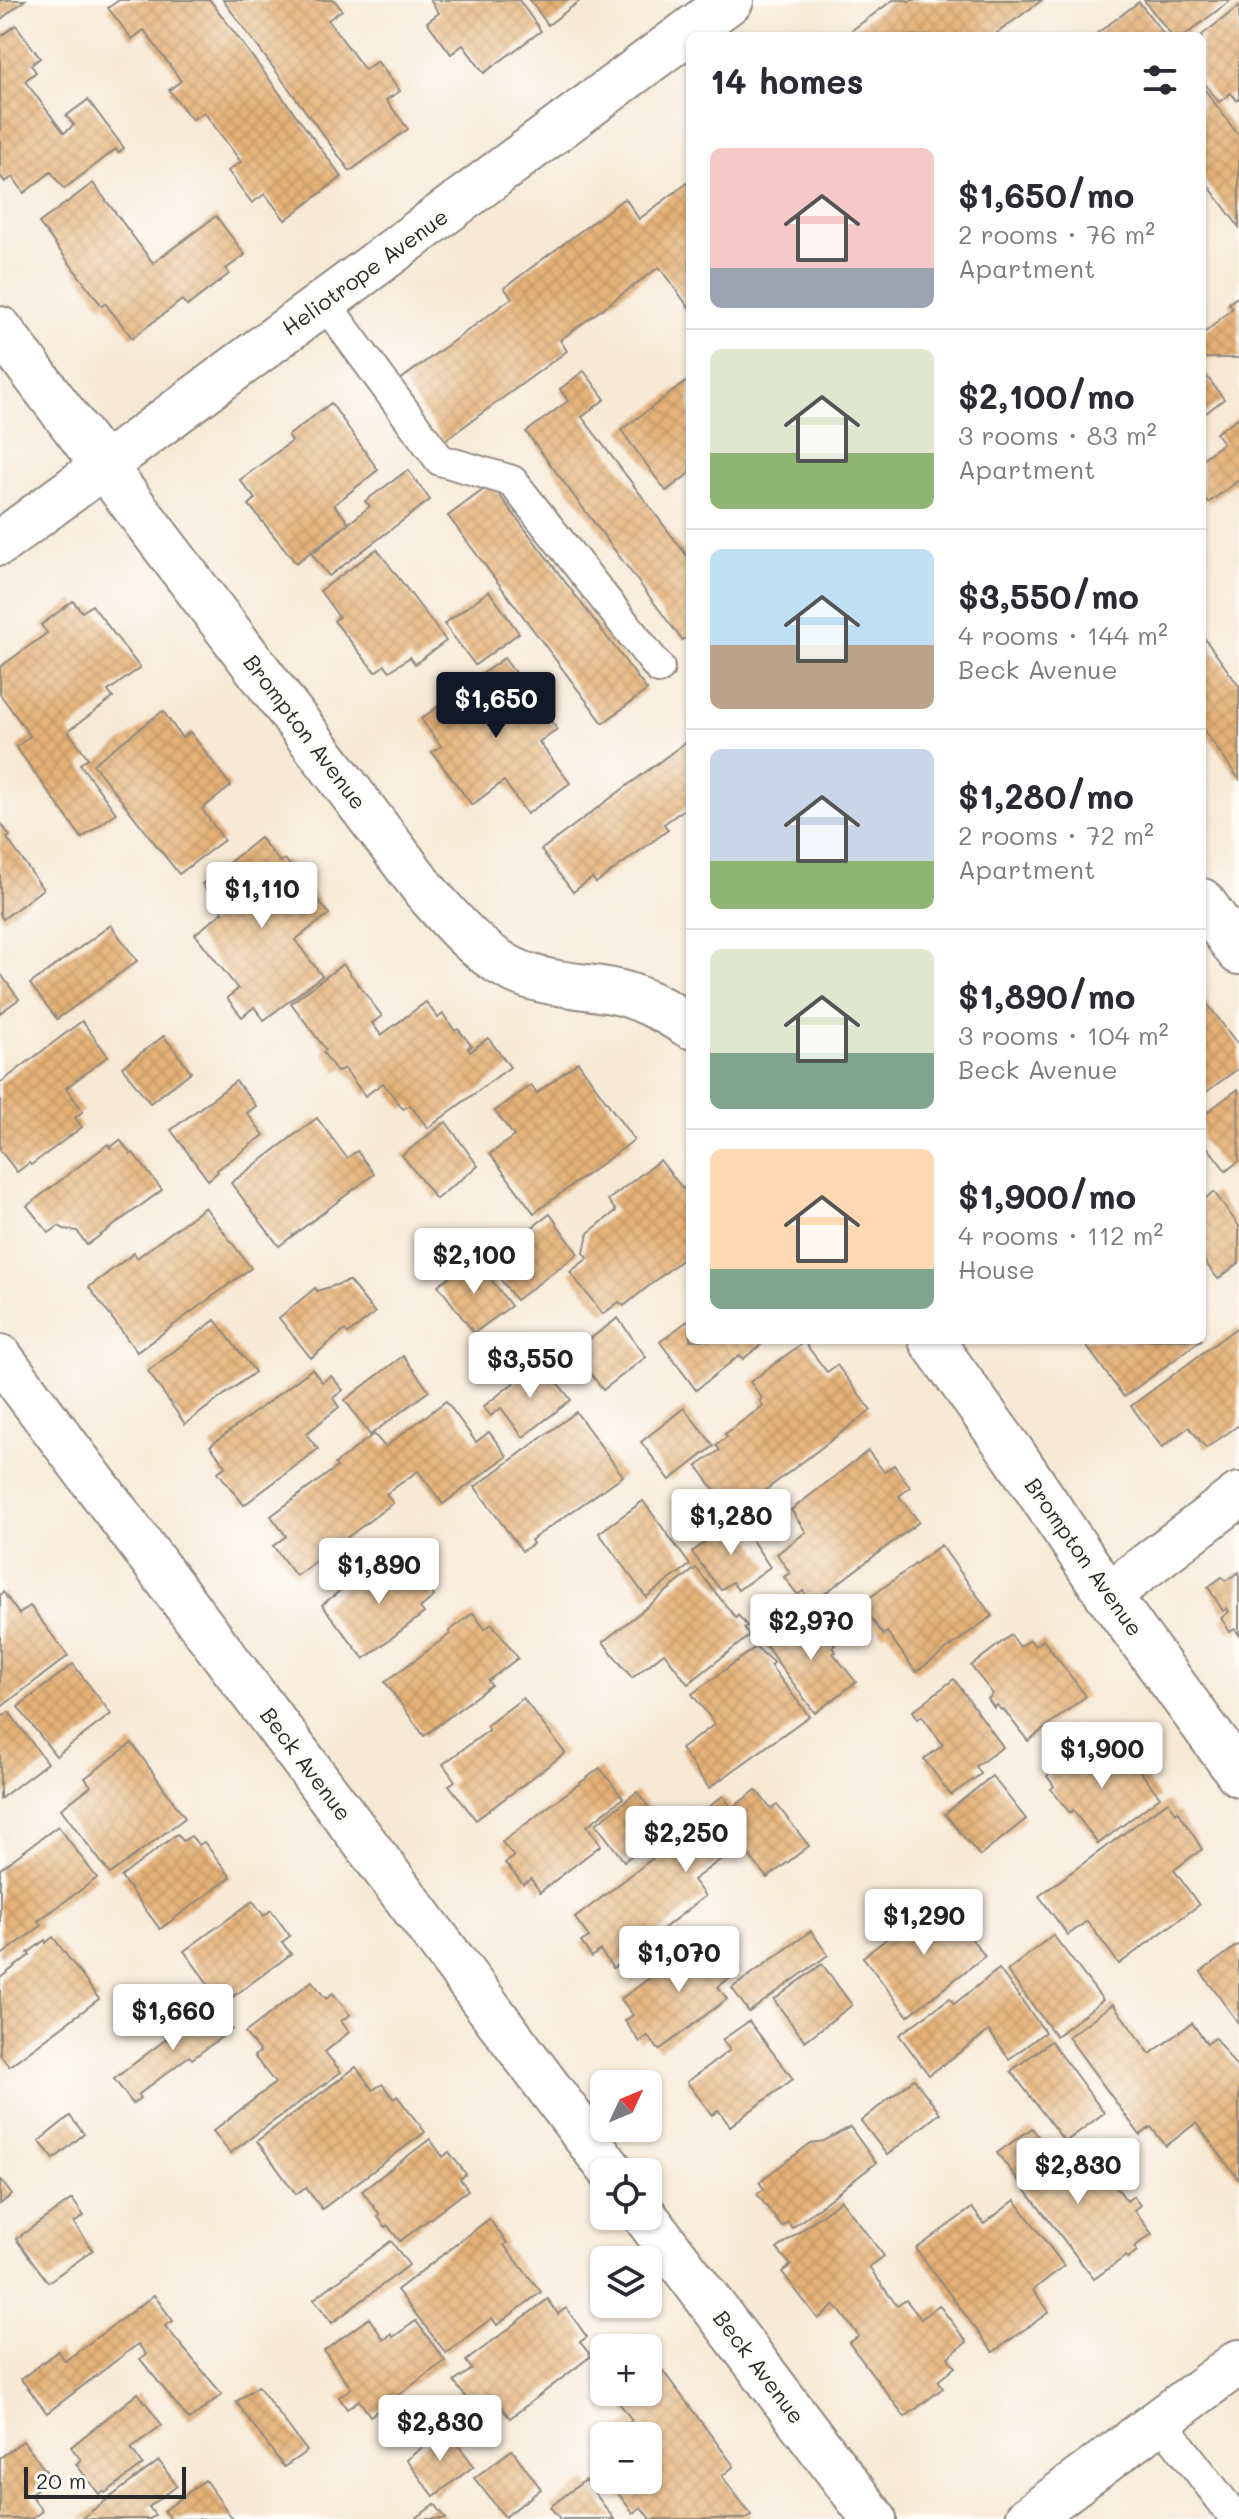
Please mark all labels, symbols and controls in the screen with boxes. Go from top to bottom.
text: 14 homes [710,58,864,103]
icon: filters [1138,58,1182,102]
text: $1,650/mo [958,172,1134,217]
icon: home [774,180,870,276]
street label: Heliotrope Avenue [276,201,454,342]
text: 2 rooms · 76 m² [958,217,1155,251]
text: Apartment [958,251,1095,285]
text: $2,100/mo [958,373,1135,418]
icon: home [774,381,870,477]
text: 3 rooms · 83 m² [958,418,1157,452]
text: Apartment [958,452,1095,486]
text: $3,550/mo [958,573,1139,618]
icon: home [774,581,870,677]
text: 4 rooms · 144 m² [958,618,1168,652]
street label: Brompton Avenue [238,648,373,815]
text: Beck Avenue [958,652,1118,686]
pin: $1,650 [431,672,561,740]
text: $1,650 [454,681,538,715]
text: $1,280/mo [958,773,1134,818]
icon: home [774,781,870,877]
text: 2 rooms · 72 m² [958,818,1154,852]
text: Apartment [958,852,1095,886]
pin: $1,110 [197,862,327,930]
text: $1,110 [224,871,300,905]
text: $1,890/mo [958,973,1135,1018]
icon: home [774,981,870,1077]
text: 3 rooms · 104 m² [958,1018,1169,1052]
text: Beck Avenue [958,1052,1118,1086]
text: $1,900/mo [958,1173,1136,1218]
icon: home [774,1181,870,1277]
text: 4 rooms · 112 m² [958,1218,1163,1252]
pin: $2,100 [409,1228,539,1296]
text: $2,100 [432,1237,516,1271]
text: House [958,1252,1035,1286]
pin: $3,550 [465,1332,595,1400]
text: $3,550 [487,1341,573,1375]
street label: Brompton Avenue [1019,1472,1150,1642]
pin: $1,280 [666,1489,796,1557]
text: $1,280 [690,1498,772,1532]
pin: $1,890 [314,1538,444,1606]
text: $1,890 [337,1547,421,1581]
pin: $2,970 [746,1594,876,1662]
text: $2,970 [768,1603,854,1637]
street label: Beck Avenue [254,1701,359,1826]
pin: $1,900 [1037,1722,1167,1790]
text: $1,900 [1060,1731,1144,1765]
pin: $2,250 [621,1806,751,1874]
text: $2,250 [643,1815,729,1849]
pin: $1,290 [859,1889,989,1957]
text: $1,290 [883,1898,965,1932]
pin: $1,070 [614,1926,744,1994]
text: $1,070 [637,1935,721,1969]
pin: $1,660 [108,1984,238,2052]
text: $1,660 [131,1993,215,2027]
north arrow [590,2070,662,2142]
map controls [590,2070,662,2494]
pin: $2,830 [1013,2138,1143,2206]
text: $2,830 [1034,2147,1122,2181]
button: locate [590,2158,662,2230]
button: layers [590,2246,662,2318]
street label: Beck Avenue [707,2304,812,2429]
button: + [590,2334,662,2406]
pin: $2,830 [375,2395,505,2463]
text: $2,830 [396,2404,484,2438]
button: − [590,2422,662,2494]
scale bar [24,2463,186,2499]
text: 20 m [36,2466,86,2495]

